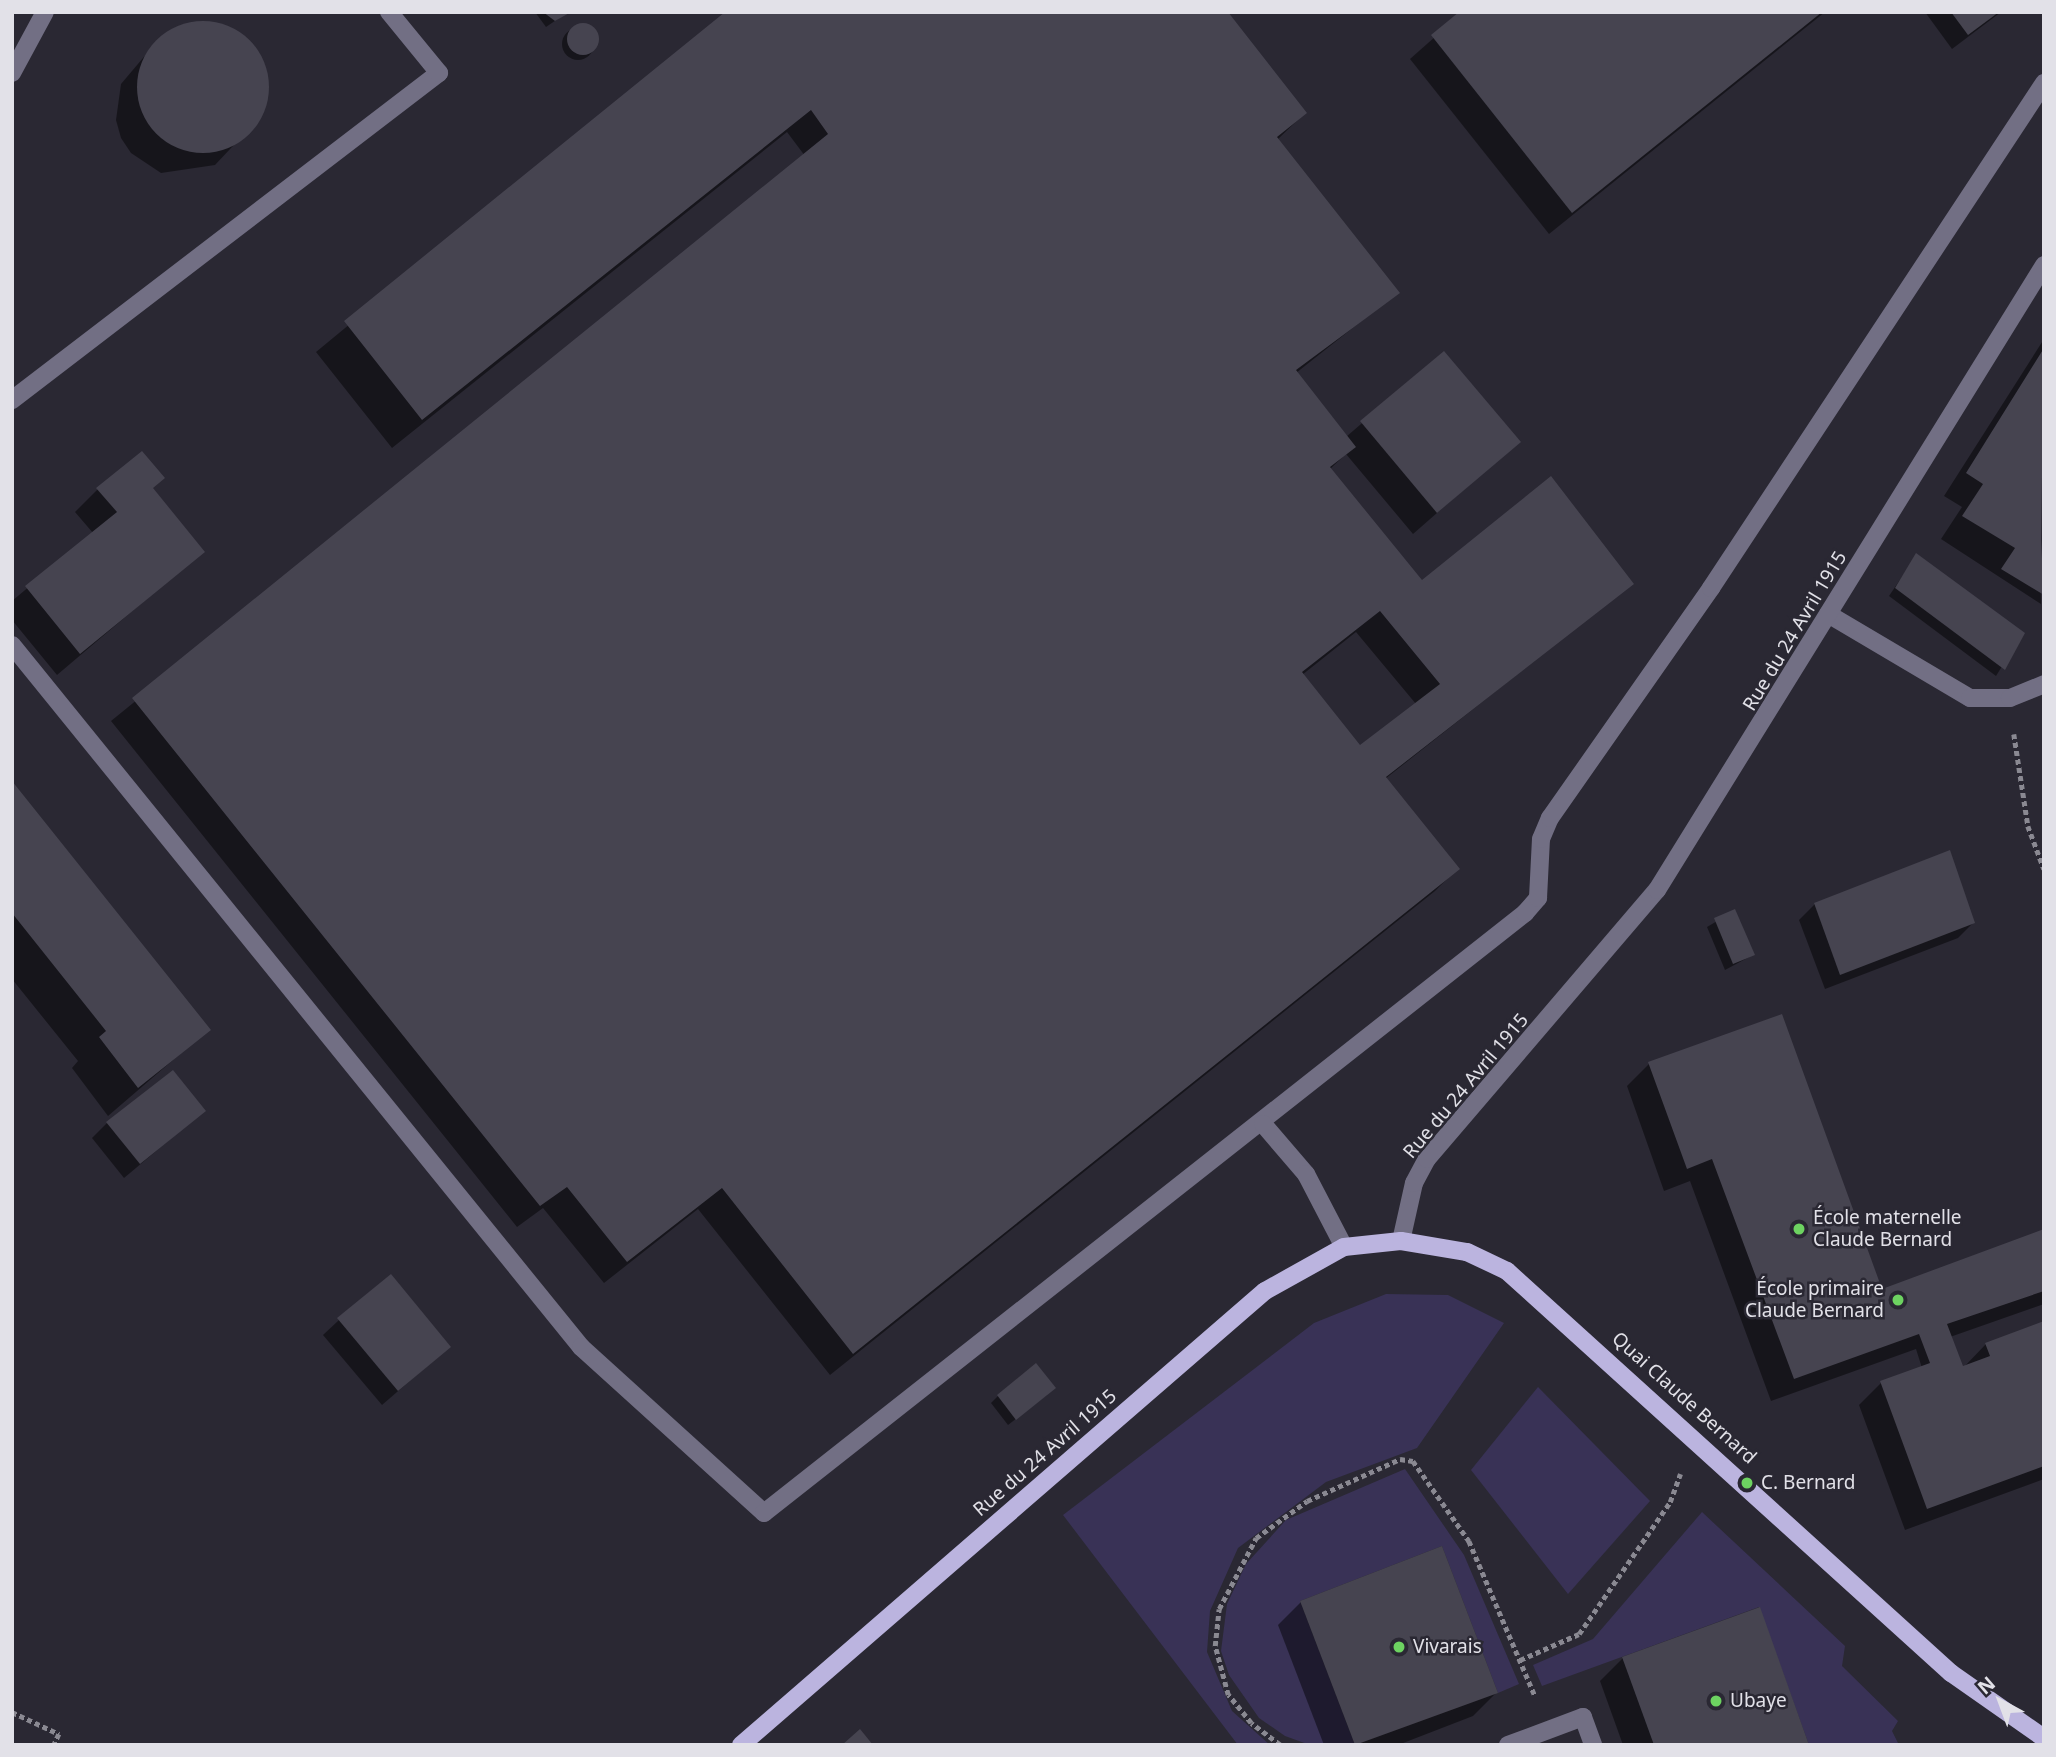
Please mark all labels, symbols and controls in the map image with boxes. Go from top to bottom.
street label: Rue du 24 Avril 1915 [1738,547,1852,715]
street label: Rue du 24 Avril 1915 [1399,1009,1533,1163]
place label: École maternelle Claude Bernard [1813,1207,1962,1251]
marker: École maternelle Claude Bernard [1791,1221,1807,1237]
place label: École primaire Claude Bernard [1745,1278,1884,1322]
marker: École primaire Claude Bernard [1890,1292,1906,1308]
street label: Quai Claude Bernard [1607,1327,1761,1469]
street label: Rue du 24 Avril 1915 [969,1385,1121,1521]
place label: C. Bernard [1761,1472,1856,1494]
marker: C. Bernard [1739,1475,1755,1491]
place label: Vivarais [1413,1636,1482,1658]
marker: Vivarais [1391,1639,1407,1655]
north arrow [1965,1666,2035,1736]
text: N [1972,1670,2001,1700]
place label: Ubaye [1730,1690,1787,1712]
marker: Ubaye [1708,1693,1724,1709]

